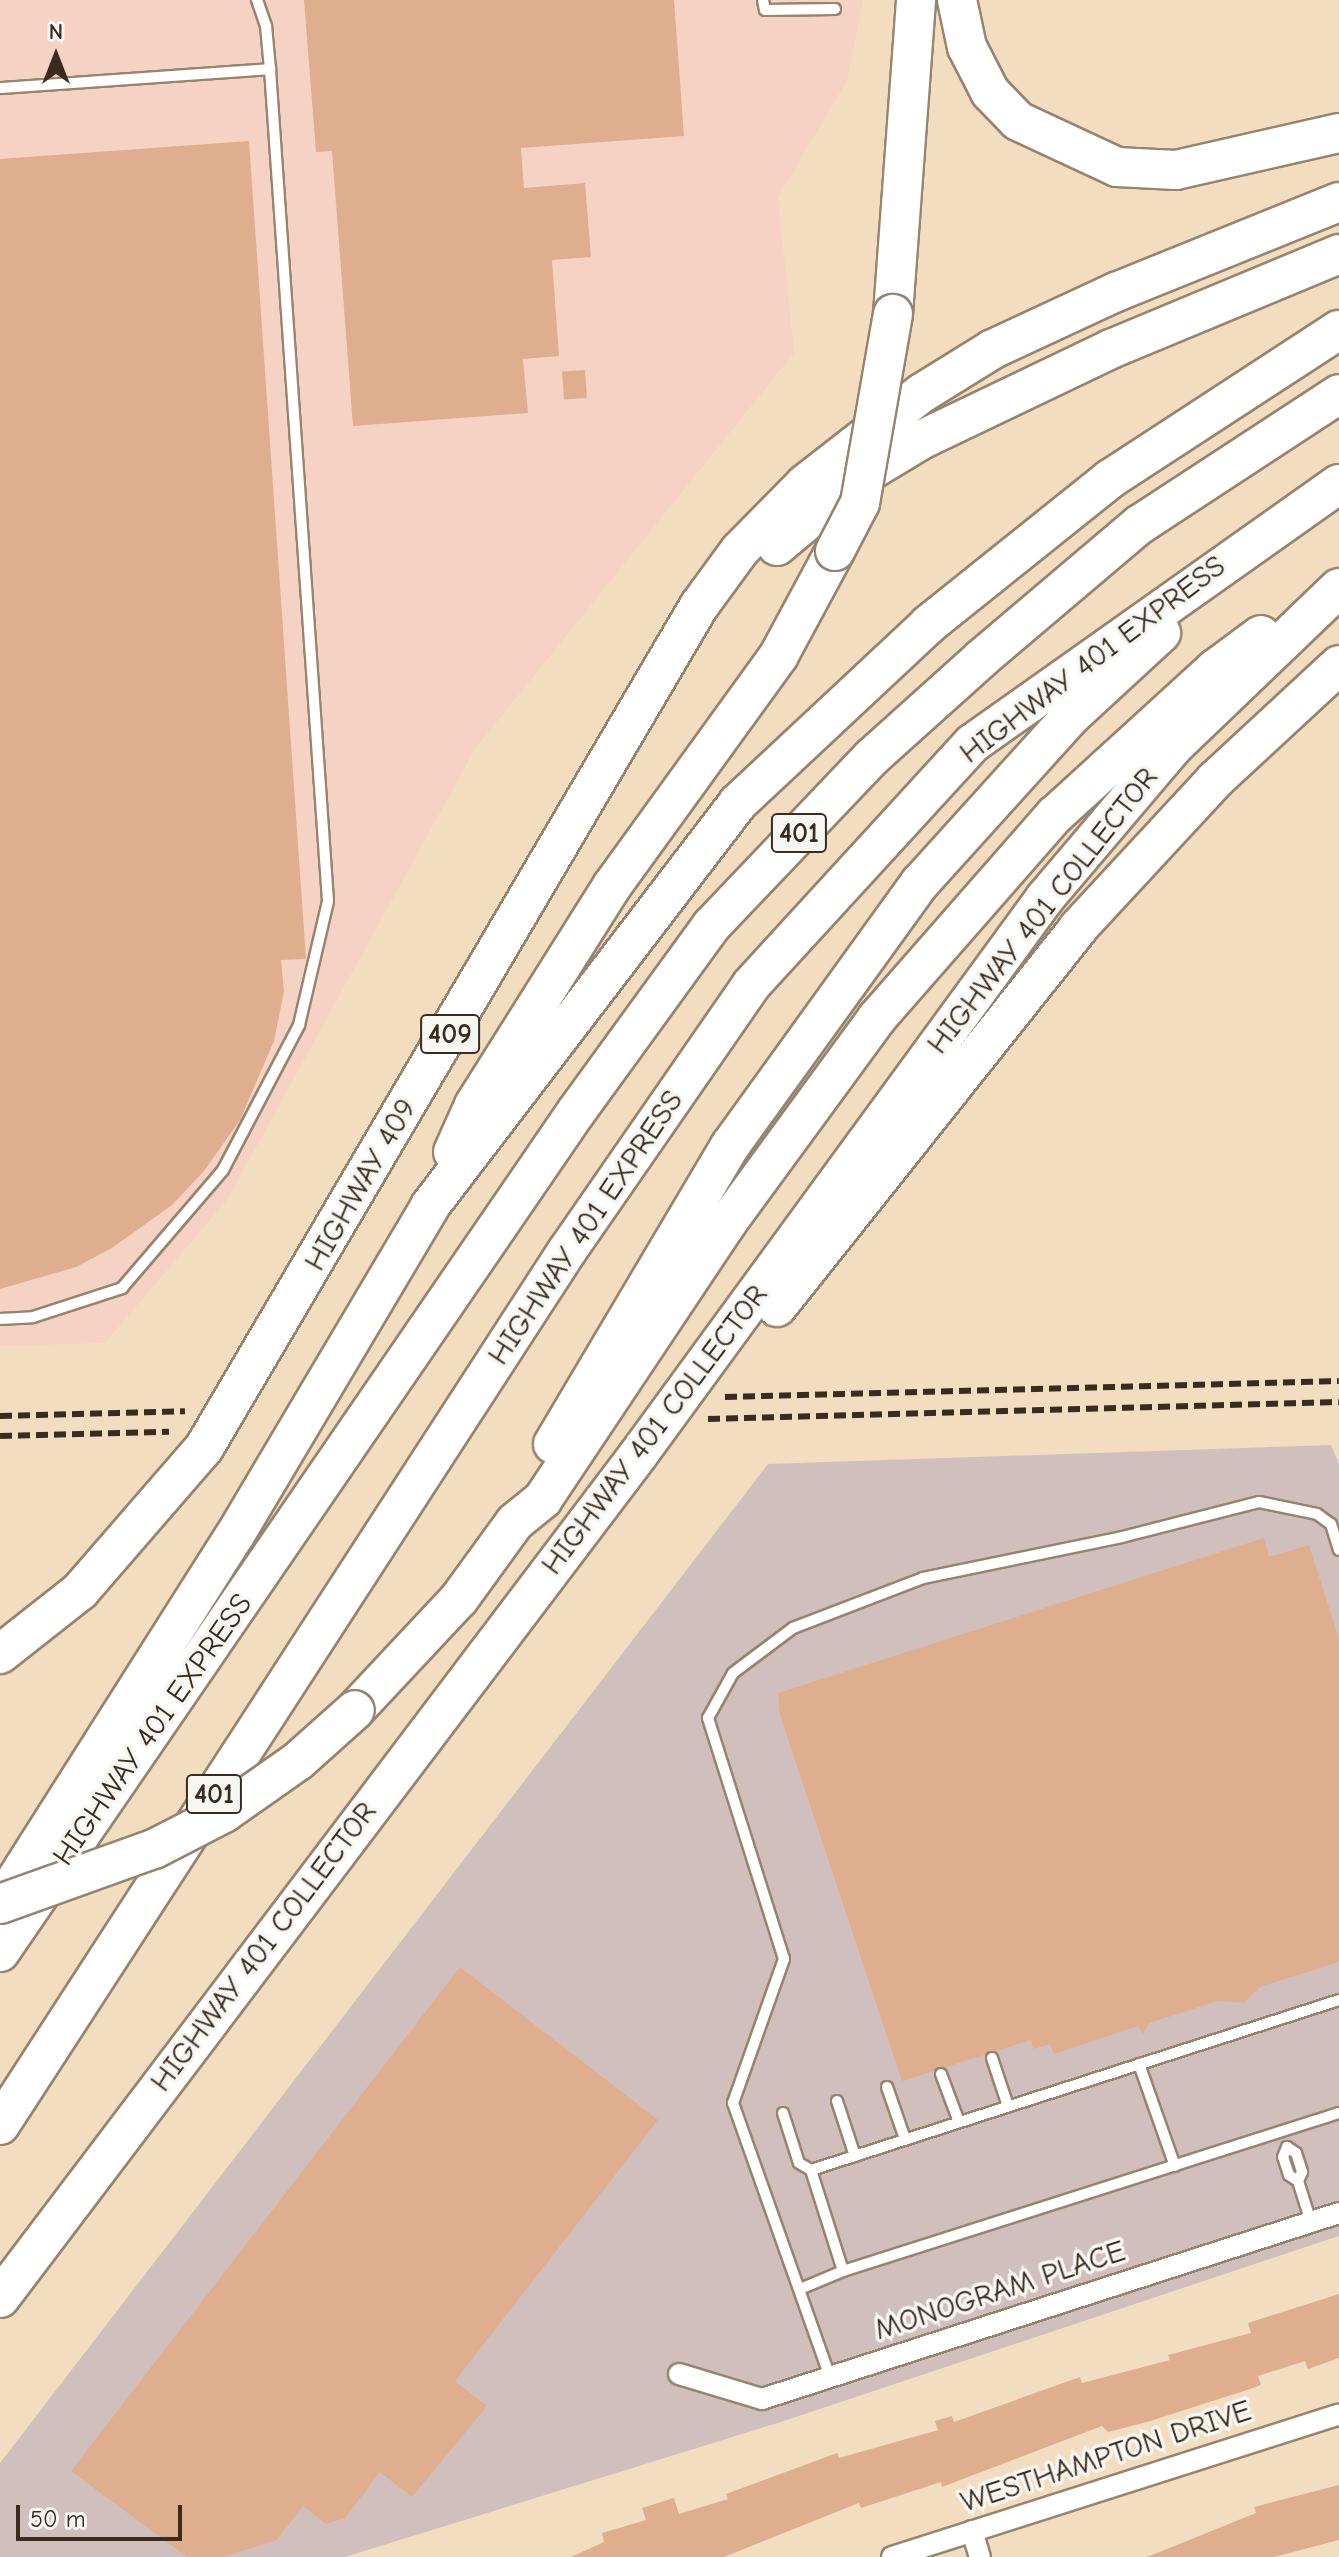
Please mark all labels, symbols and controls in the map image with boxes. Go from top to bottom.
north arrow [16,16,96,96]
text: N [49,19,63,45]
street label: HIGHWAY 401 EXPRESS [953,548,1233,772]
street label: HIGHWAY 401 COLLECTOR [920,761,1166,1061]
road number: 401 [769,809,829,857]
road number: 409 [420,1010,480,1058]
street label: HIGHWAY 401 EXPRESS [481,1084,691,1372]
street label: HIGHWAY 409 [297,1093,425,1277]
street label: HIGHWAY 401 COLLECTOR [534,1278,776,1582]
street label: HIGHWAY 401 EXPRESS [46,1587,260,1873]
road number: 401 [184,1770,244,1818]
street label: HIGHWAY 401 COLLECTOR [143,1795,385,2099]
street label: MONOGRAM PLACE [870,2234,1130,2348]
street label: WESTHAMPTON DRIVE [956,2393,1256,2521]
scale bar [20,2489,186,2539]
text: 50 m [30,2505,86,2533]

